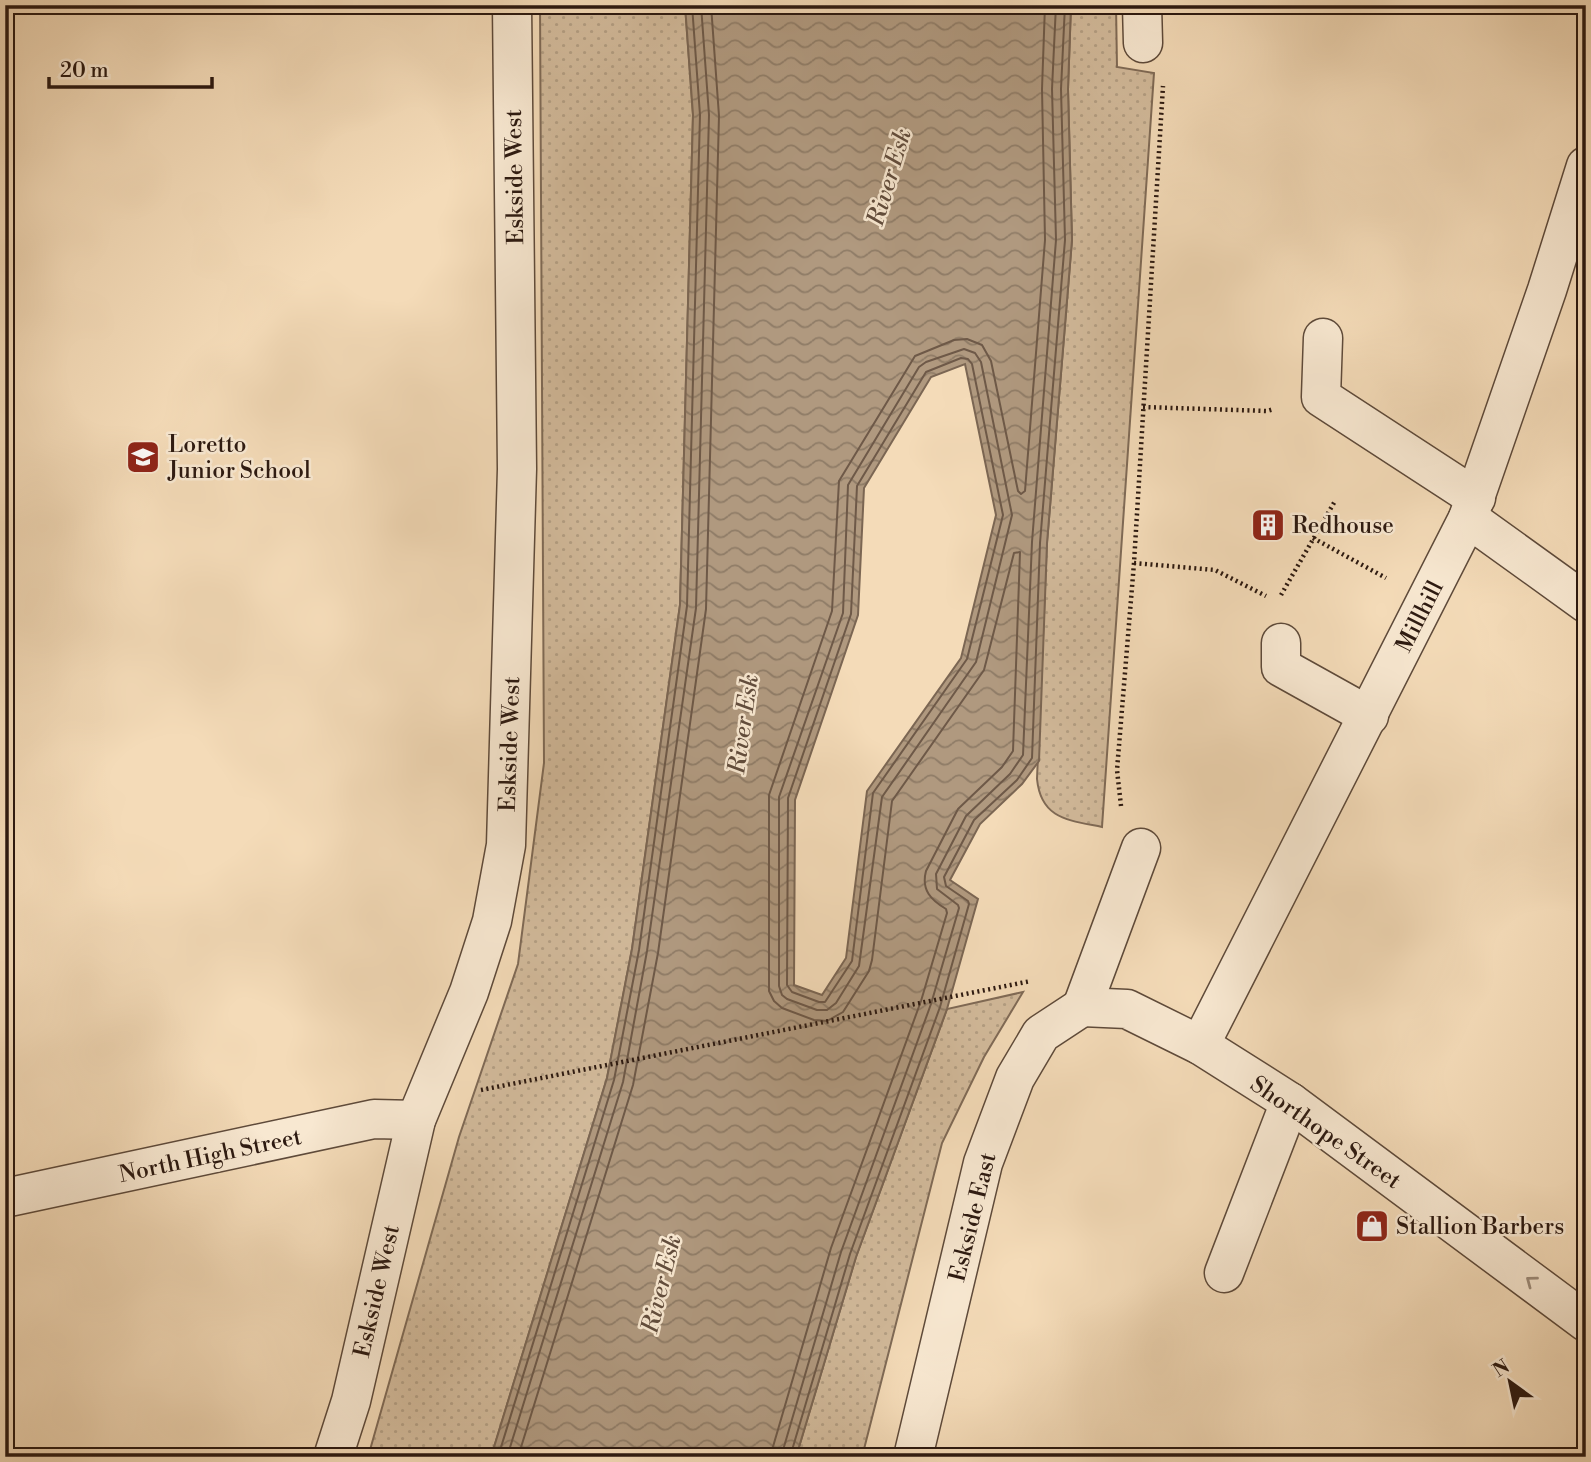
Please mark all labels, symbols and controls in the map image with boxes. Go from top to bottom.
scale bar [49,46,212,90]
text: 20 m [60,58,109,84]
street label: Eskside West [500,109,530,245]
water label: River Esk [861,125,919,231]
place label: Loretto Junior School [167,431,311,485]
school or university icon: Loretto Junior School [124,438,162,476]
building icon: Redhouse [1249,506,1287,544]
place label: Redhouse [1292,512,1394,540]
street label: Millhill [1390,576,1450,657]
water label: River Esk [722,672,766,777]
street label: Eskside West [494,676,526,812]
street label: Shorthope Street [1245,1070,1406,1195]
street label: North High Street [116,1123,304,1189]
street label: Eskside East [943,1150,1003,1285]
shop icon: Stallion Barbers [1353,1207,1391,1245]
place label: Stallion Barbers [1396,1213,1564,1241]
street label: Eskside West [348,1222,406,1360]
water label: River Esk [635,1232,689,1337]
one-way arrow [1526,1277,1539,1289]
north arrow [1476,1346,1546,1416]
text: N [1488,1354,1514,1383]

